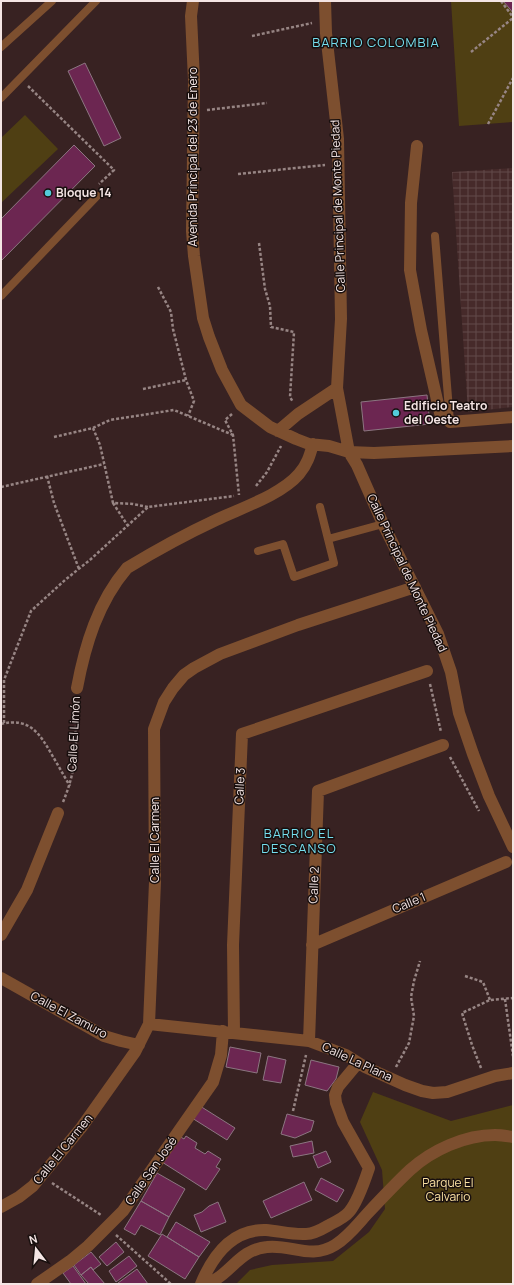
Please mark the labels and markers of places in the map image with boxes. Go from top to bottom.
place label: Bloque 14 [56,184,111,201]
marker: Bloque 14 [43,188,53,198]
place label: Edificio Teatro del Oeste [404,397,487,428]
marker: Edificio Teatro del Oeste [391,408,401,418]

